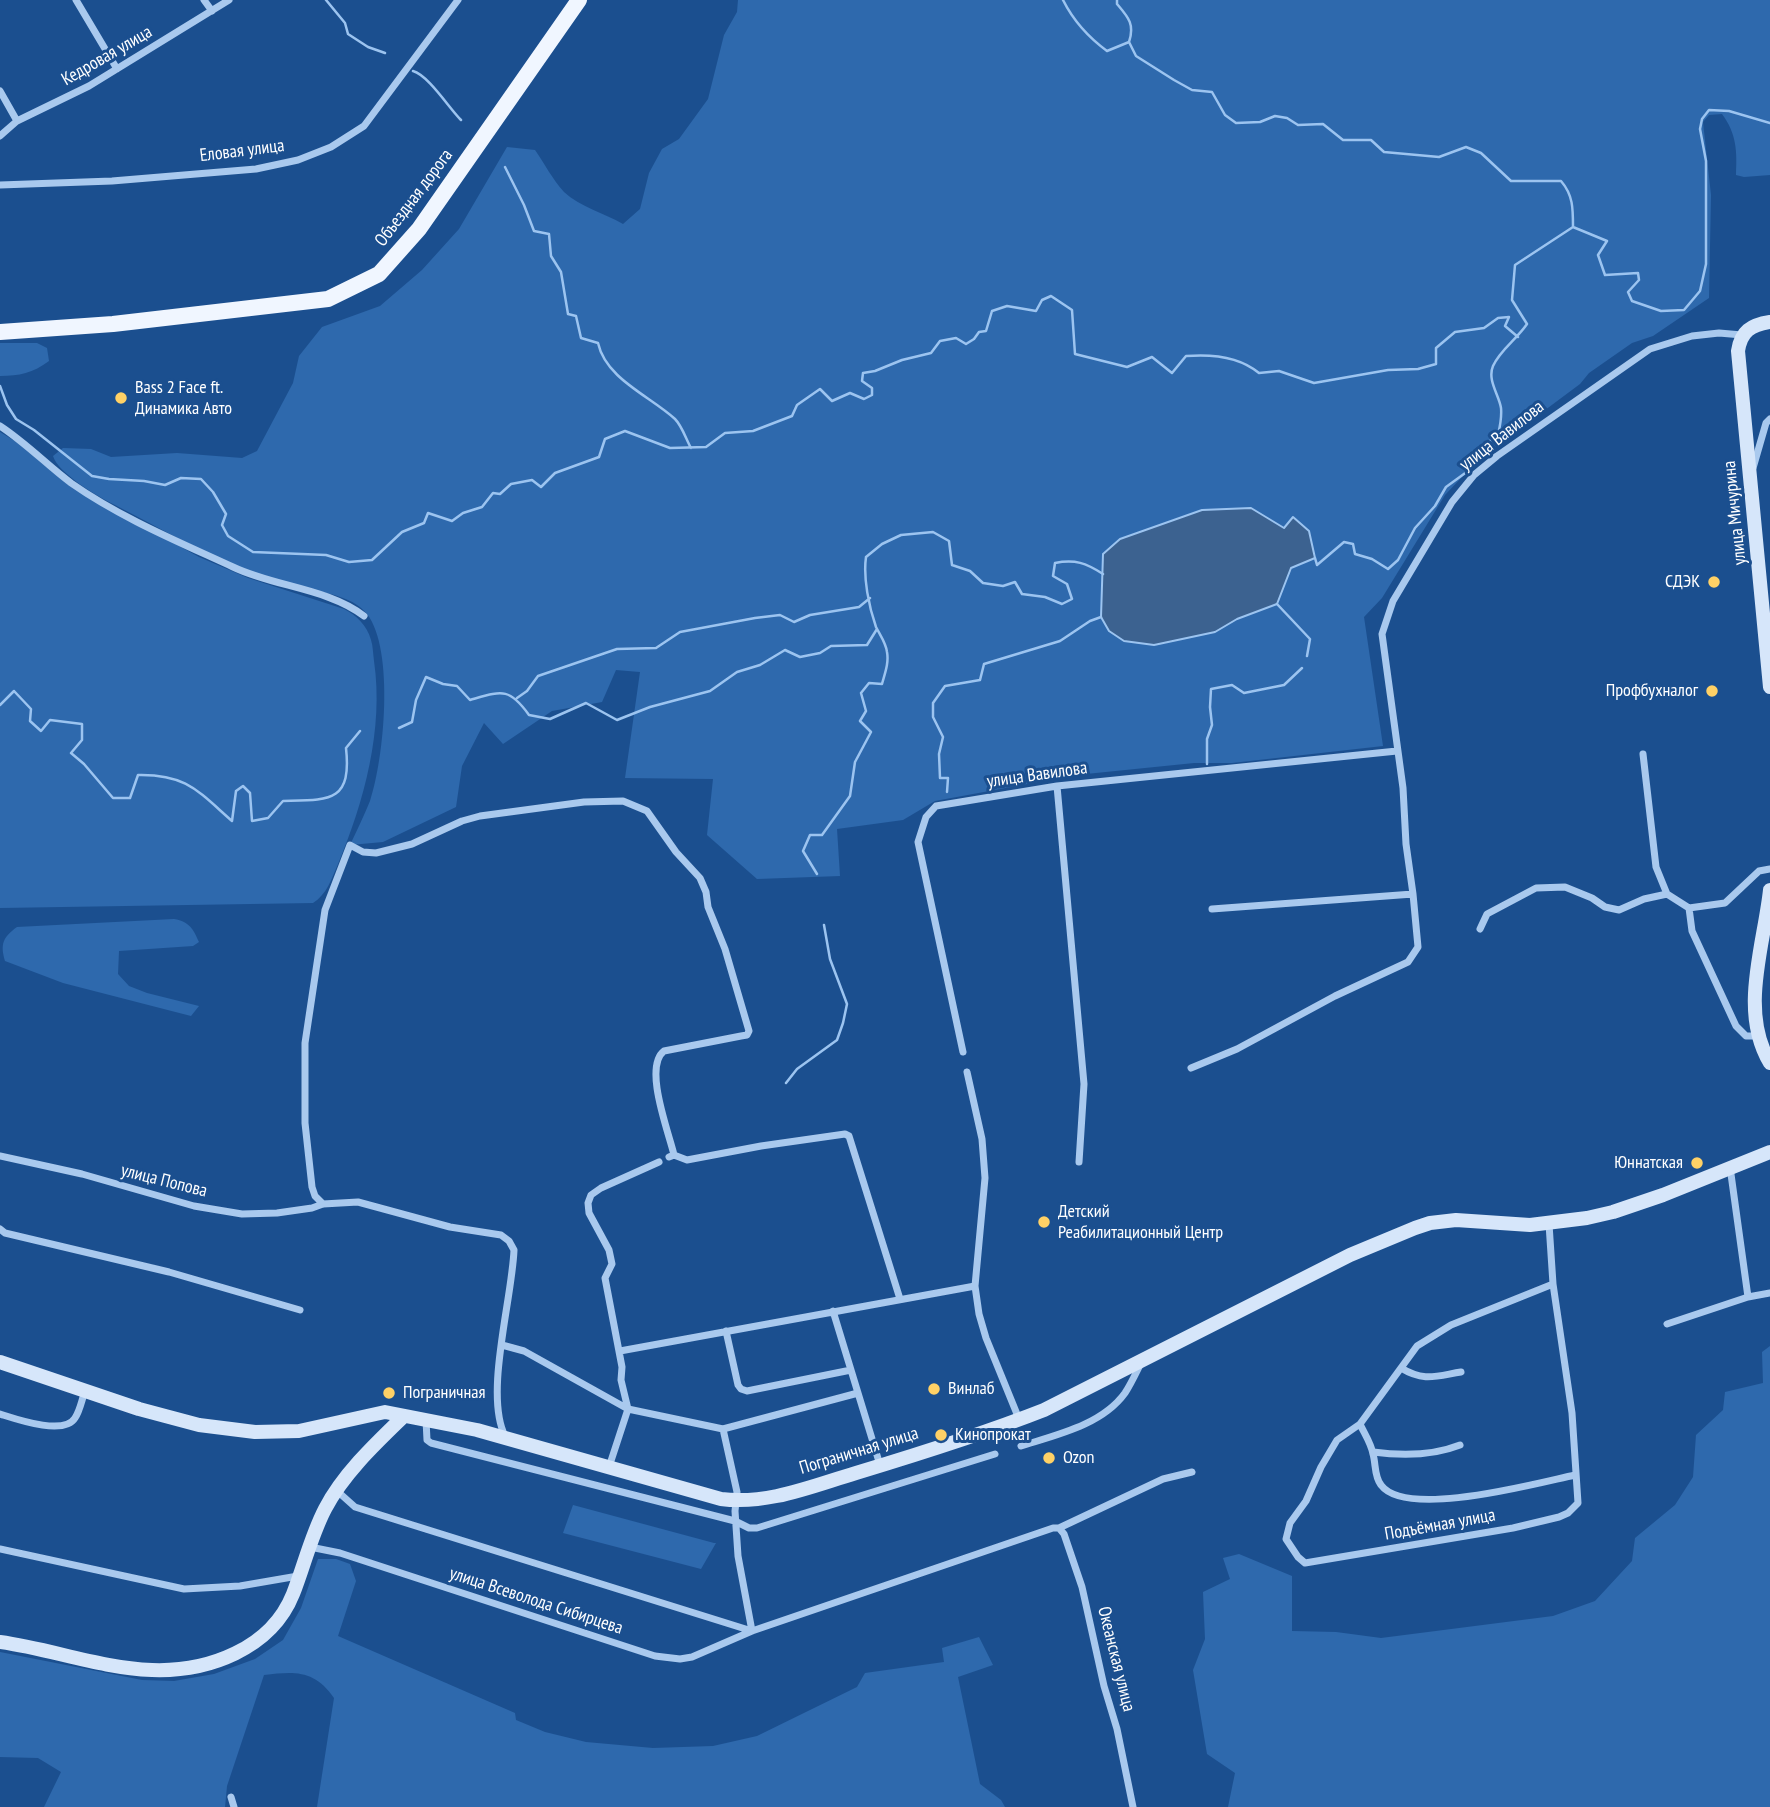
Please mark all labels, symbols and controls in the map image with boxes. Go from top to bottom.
street label: Кедровая улица [58,21,156,91]
street label: Еловая улица [199,135,285,167]
street label: Объездная дорога [371,145,457,251]
place label: Bass 2 Face ft. Динамика Авто [135,377,232,420]
marker: Bass 2 Face ft. Динамика Авто [113,390,129,406]
street label: улица Вавилова [1456,396,1548,476]
street label: улица Мичурина [1719,460,1751,566]
place label: СДЭК [1665,571,1700,593]
marker: СДЭК [1706,574,1722,590]
place label: Профбухналог [1606,680,1698,702]
marker: Профбухналог [1704,683,1720,699]
street label: улица Вавилова [985,757,1089,793]
place label: Юннатская [1614,1152,1683,1174]
marker: Юннатская [1689,1155,1705,1171]
street label: улица Попова [119,1160,209,1202]
place label: Детский Реабилитационный Центр [1058,1201,1223,1244]
marker: Детский Реабилитационный Центр [1036,1214,1052,1230]
place label: Винлаб [948,1378,994,1400]
marker: Винлаб [926,1381,942,1397]
place label: Пограничная [403,1382,485,1404]
marker: Пограничная [381,1385,397,1401]
street label: Пограничная улица [797,1423,921,1479]
place label: Кинопрокат [955,1424,1031,1446]
marker: Кинопрокат [933,1427,949,1443]
place label: Ozon [1063,1447,1095,1469]
marker: Ozon [1041,1450,1057,1466]
street label: Подъёмная улица [1383,1505,1497,1545]
street label: улица Всеволода Сибирцева [446,1563,626,1639]
street label: Океанская улица [1093,1604,1139,1714]

